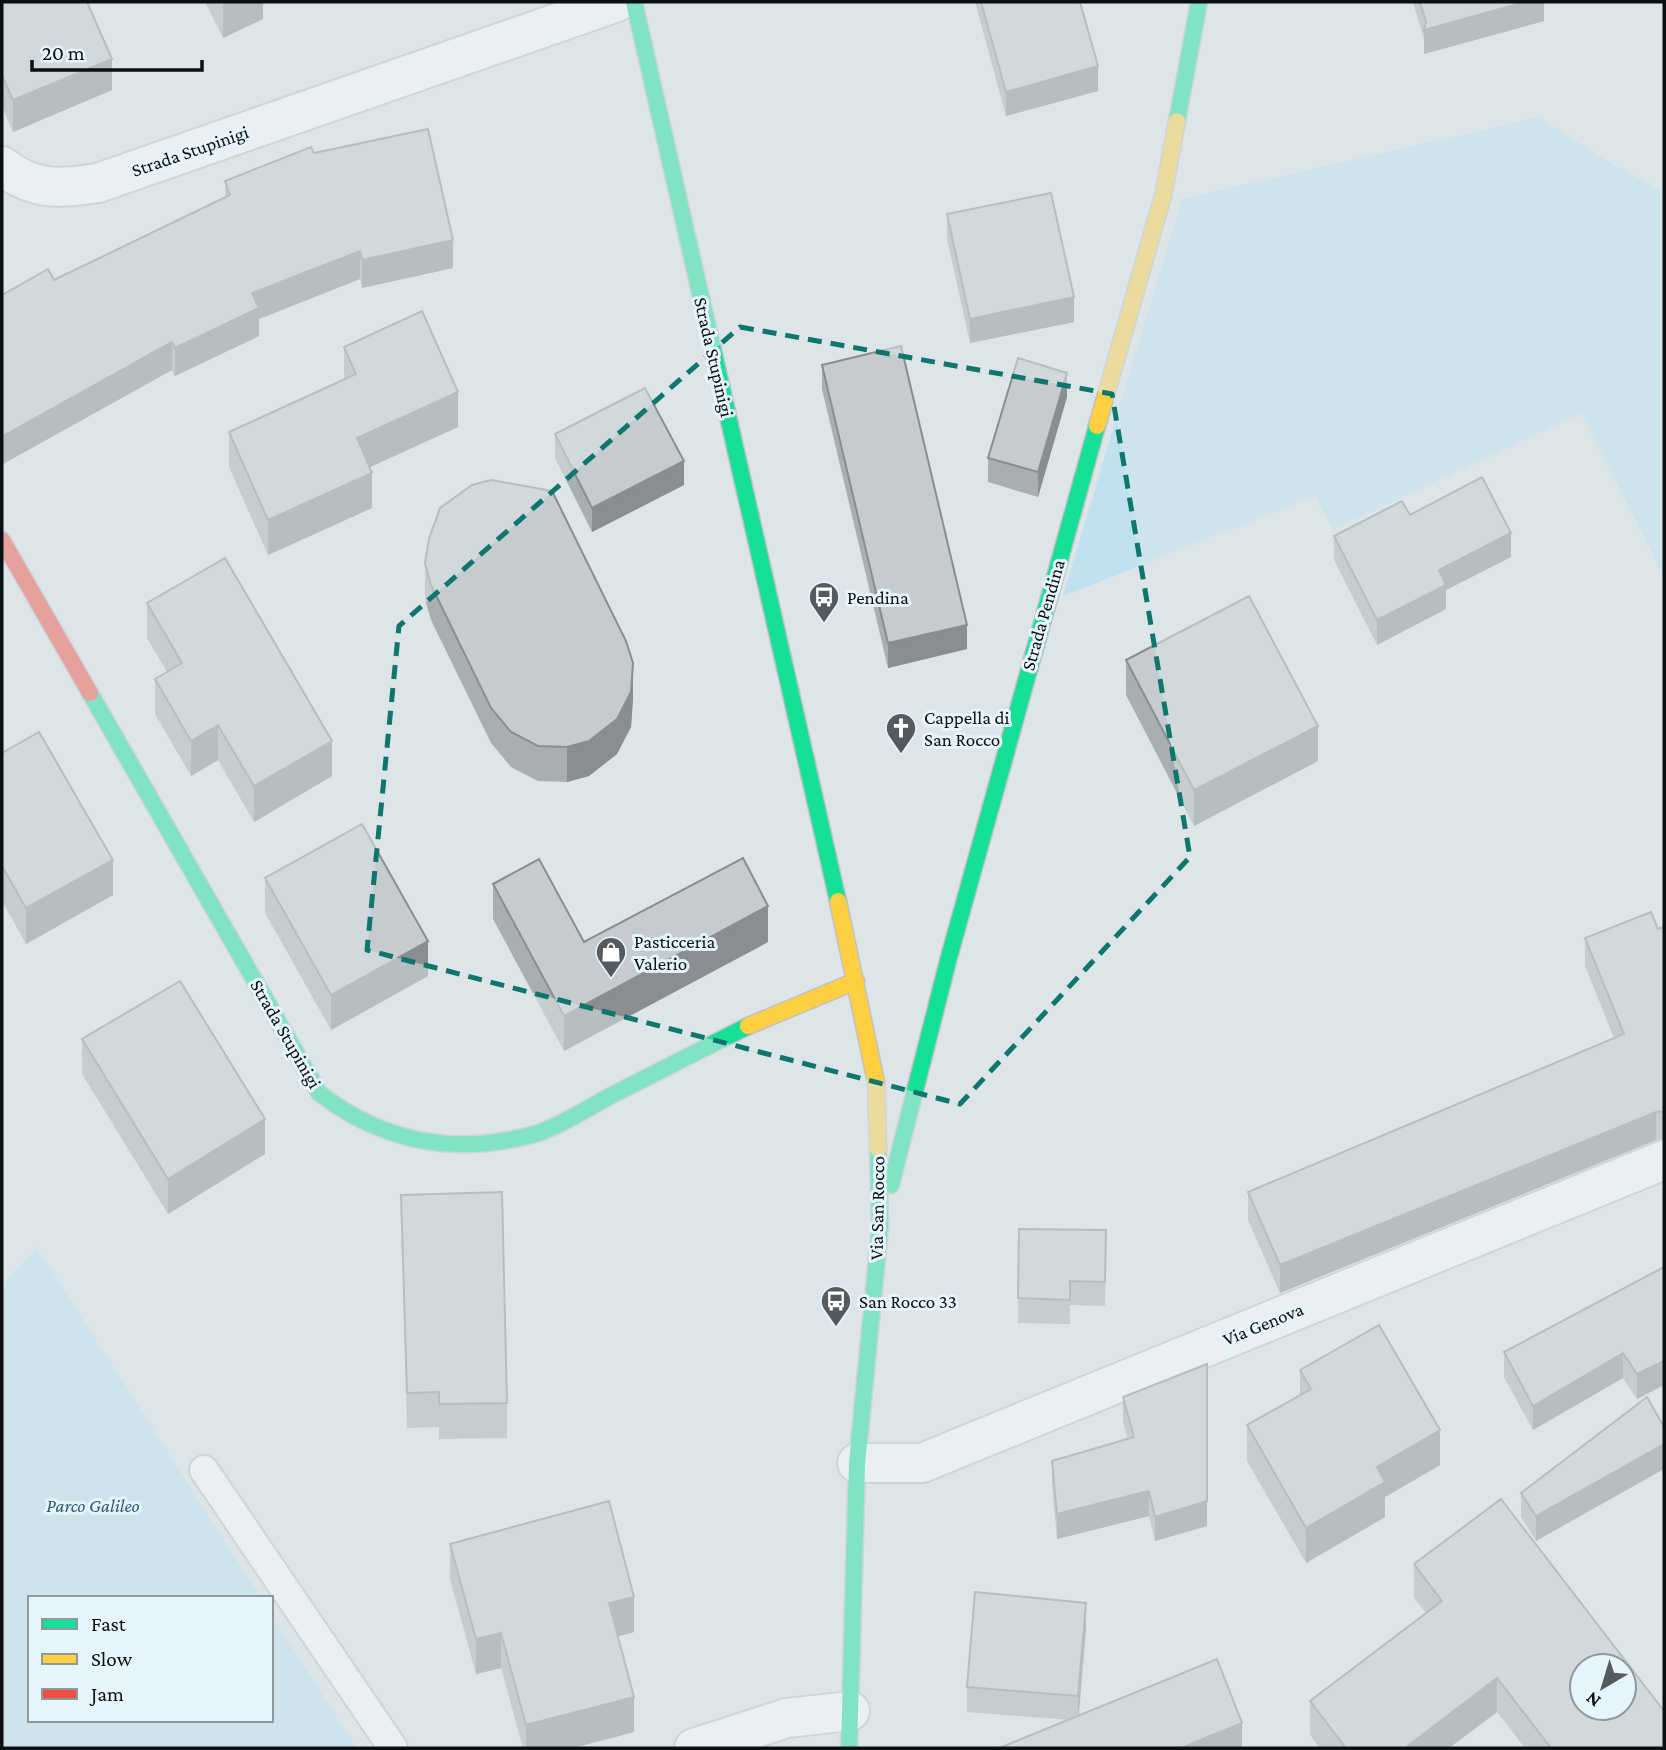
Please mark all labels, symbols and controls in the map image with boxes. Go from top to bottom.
scale bar [32,28,201,72]
text: 20 m [42,41,85,65]
street label: Strada Stupinigi [129,121,251,181]
street label: Strada Stupinigi [690,295,738,419]
street label: Strada Pendina [1017,557,1069,673]
bus stop icon: Pendina [807,580,841,624]
place label: Pendina [847,587,909,608]
place label: Cappella di San Rocco [924,707,1010,750]
church icon: Cappella di San Rocco [884,711,918,755]
place label: Pasticceria Valerio [634,931,715,974]
shop icon: Pasticceria Valerio [594,935,628,979]
street label: Strada Stupinigi [246,976,326,1092]
street label: Via San Rocco [866,1156,888,1260]
bus stop icon: San Rocco 33 [819,1284,853,1328]
place label: San Rocco 33 [859,1291,957,1312]
street label: Via Genova [1220,1298,1307,1350]
park label: Parco Galileo [46,1495,140,1516]
legend [28,1596,273,1722]
text: Fast [91,1612,127,1636]
text: Slow [91,1647,133,1671]
north arrow [1568,1652,1638,1722]
text: Jam [89,1682,124,1706]
text: N [1581,1688,1604,1712]

